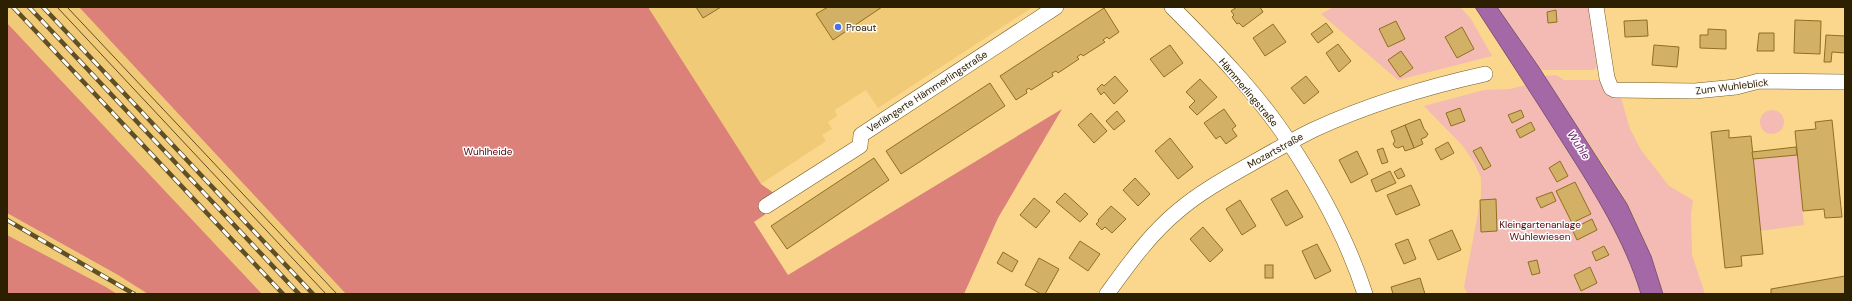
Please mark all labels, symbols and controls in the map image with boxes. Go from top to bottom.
place label: Proaut [846,21,876,34]
marker: Proaut [833,22,843,32]
street label: Verlängerte Hämmerlingstraße [865,47,990,135]
street label: Hämmerlingstraße [1216,55,1281,129]
street label: Zum Wuhleblick [1695,76,1769,97]
water label: Wuhle [1564,128,1594,162]
street label: Mozartstraße [1245,130,1306,171]
park label: Wuhlheide [463,145,513,158]
park label: Kleingartenanlage Wuhlewiesen [1499,218,1581,243]

